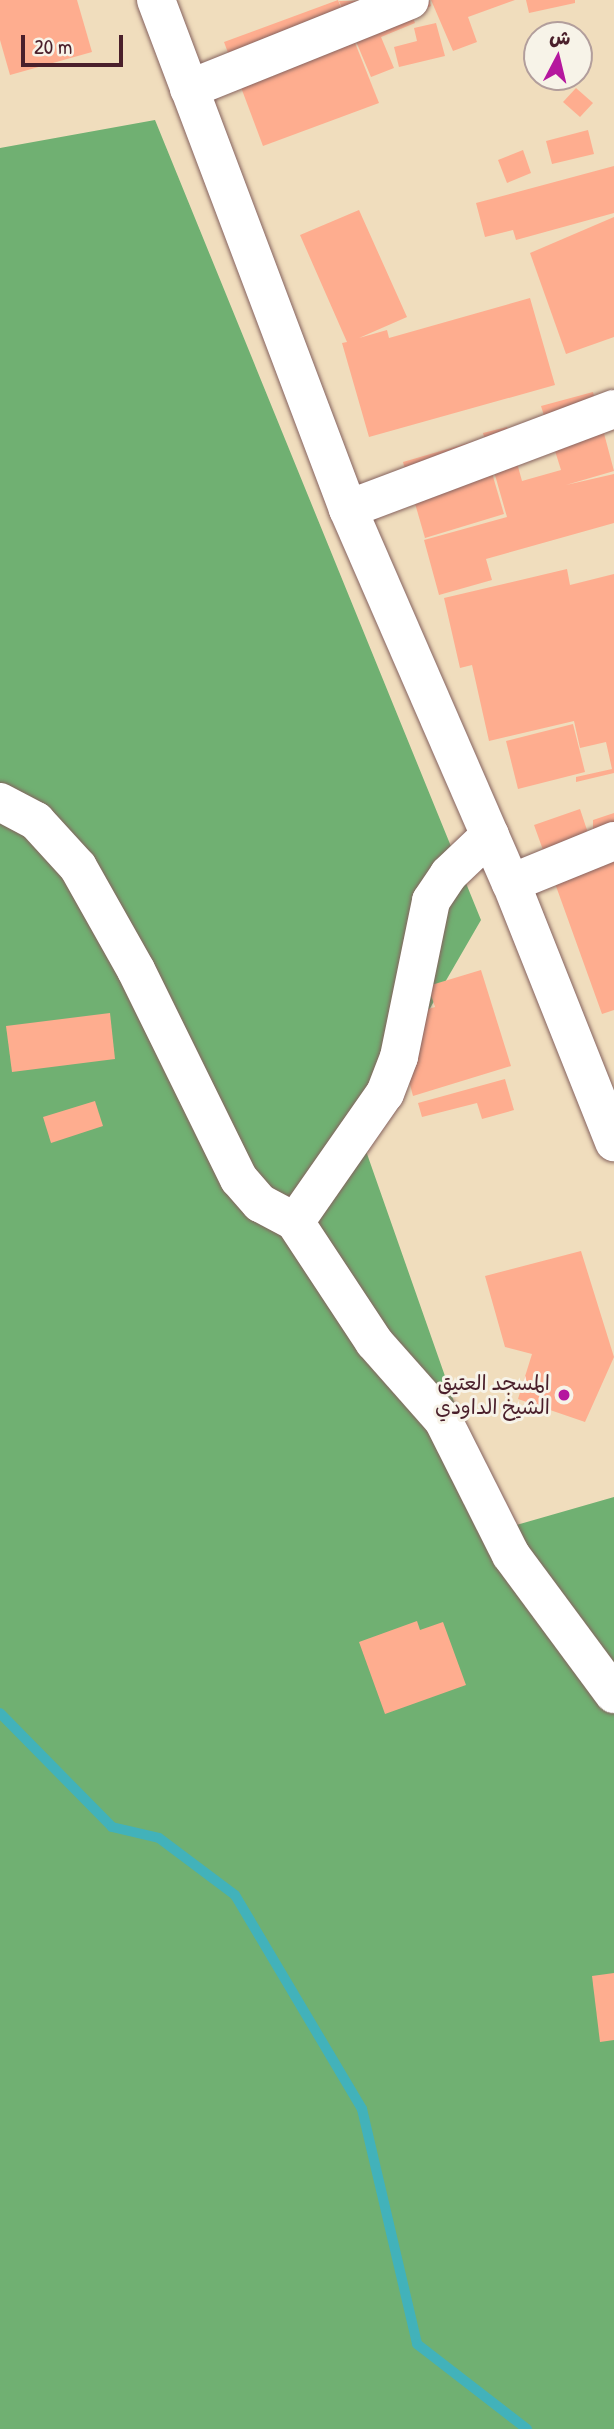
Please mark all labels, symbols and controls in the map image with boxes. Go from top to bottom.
scale bar [24,21,126,65]
north arrow [523,21,593,91]
text: ش [548,23,572,51]
text: 20 m [34,32,72,61]
place label: المسجد العتيق الشيخ الداودي [435,1370,550,1420]
marker: المسجد العتيق الشيخ الداودي [556,1387,572,1403]

